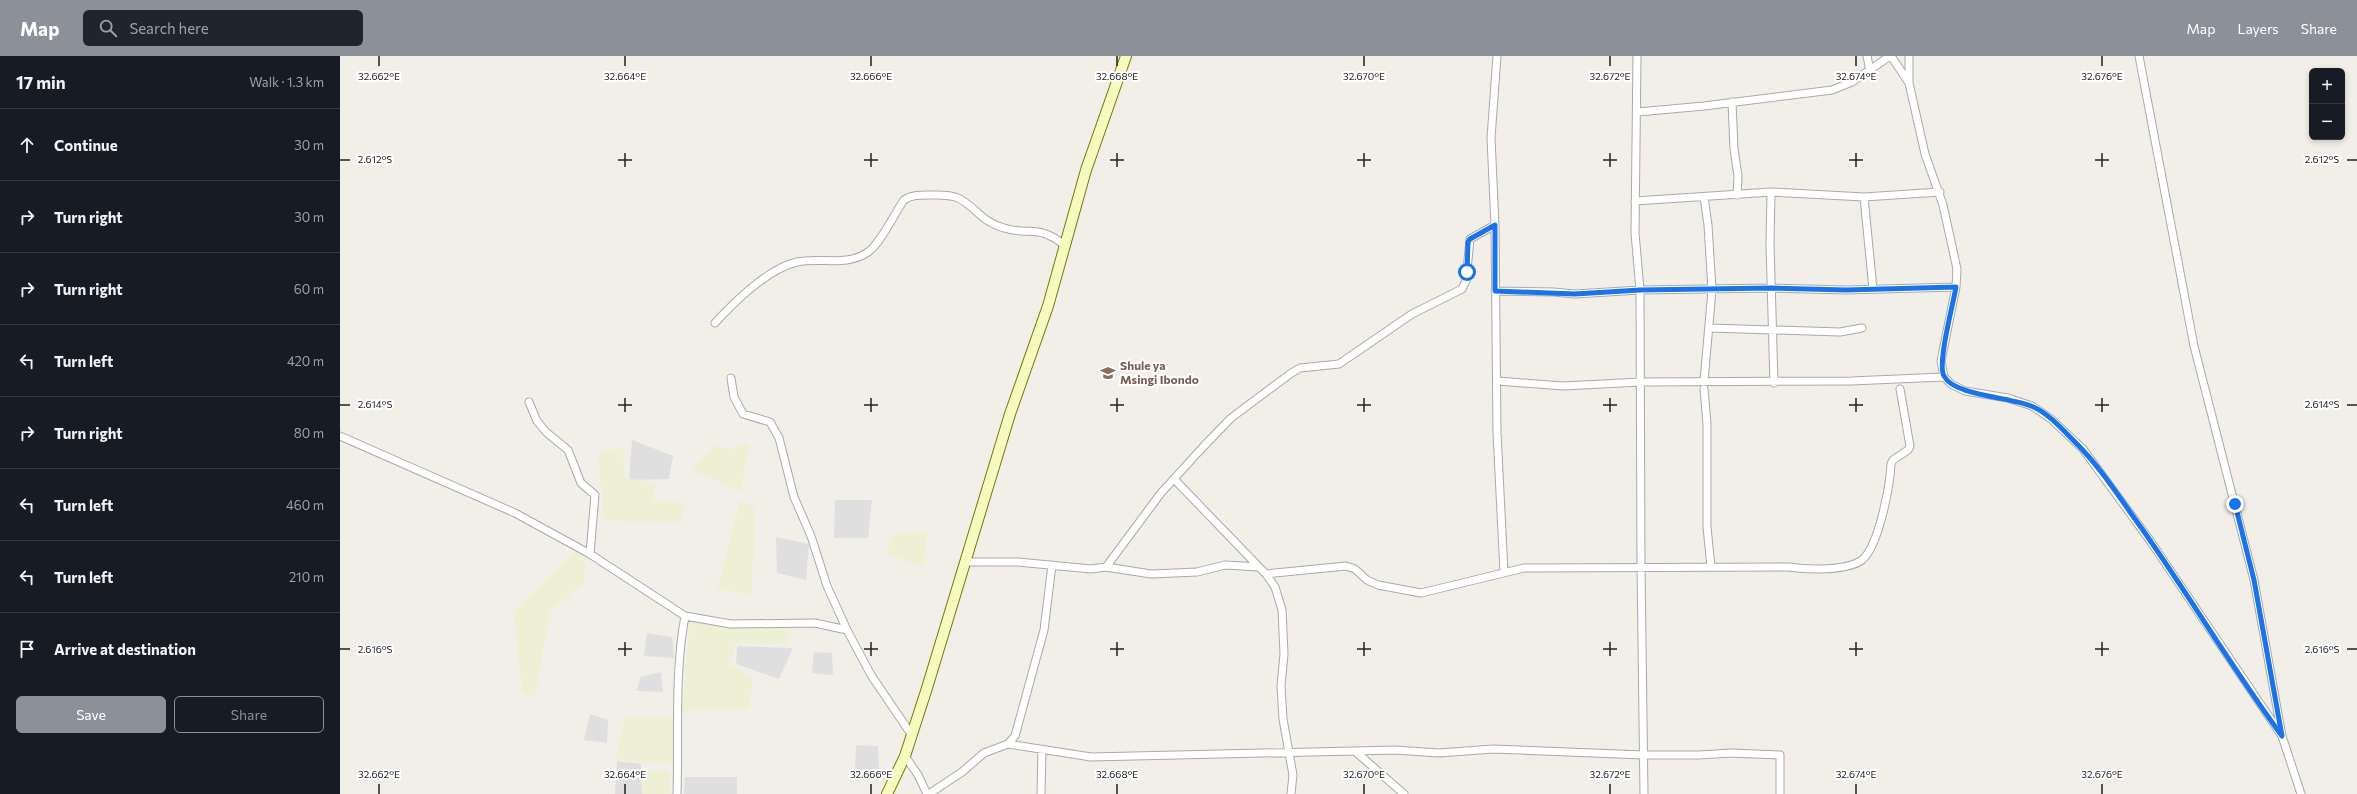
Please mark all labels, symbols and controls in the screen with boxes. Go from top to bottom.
search box [83,10,363,46]
text: Map [20,17,59,40]
icon: search [97,17,119,39]
text: Search here [129,19,209,37]
text: Map [2187,20,2215,37]
text: Layers [2237,20,2279,37]
text: Share [2301,20,2337,37]
map controls [2309,68,2345,140]
button: + [2309,68,2345,104]
text: 32.662°E [358,70,400,82]
text: 32.664°E [604,70,646,82]
text: 32.666°E [850,70,892,82]
text: 32.668°E [1096,70,1138,82]
text: 32.670°E [1343,70,1385,82]
text: 32.672°E [1590,70,1631,82]
text: 32.674°E [1836,70,1876,82]
text: 32.676°E [2081,70,2123,82]
text: 17 min [16,72,66,93]
text: Walk · 1.3 km [249,74,324,90]
button: − [2309,104,2345,140]
icon: ahead [16,134,38,156]
text: Continue [54,136,118,154]
text: 30 m [294,137,324,153]
text: 2.612°S [358,153,392,165]
text: 2.612°S [2305,153,2339,165]
icon: right [16,206,38,228]
text: Turn right [54,208,123,226]
text: 30 m [294,209,324,225]
route start [1458,263,1476,281]
icon: right [16,278,38,300]
text: Turn right [54,280,123,298]
text: 60 m [294,281,324,297]
icon: left [16,350,38,372]
text: Turn left [54,352,113,370]
text: 420 m [287,353,324,369]
place label: Shule ya Msingi Ibondo [1120,358,1199,386]
school or university icon: Shule ya Msingi Ibondo [1099,364,1117,382]
text: 2.614°S [358,398,392,410]
text: 2.614°S [2305,398,2339,410]
icon: right [16,422,38,444]
text: Turn right [54,424,123,442]
text: 80 m [294,425,324,441]
icon: left [16,494,38,516]
route end [2226,495,2244,513]
text: Turn left [54,496,113,514]
text: 460 m [286,497,324,513]
icon: left [16,566,38,588]
text: Turn left [54,568,113,586]
text: 210 m [289,569,324,585]
icon: arrive [16,638,38,660]
text: Arrive at destination [54,640,196,658]
text: 2.616°S [358,643,392,655]
text: 2.616°S [2305,643,2339,655]
button: Save [16,696,166,733]
button: Share [174,696,324,733]
text: 32.662°E [358,768,400,780]
text: 32.664°E [604,768,646,780]
text: 32.666°E [850,768,892,780]
text: 32.668°E [1096,768,1138,780]
text: 32.670°E [1343,768,1385,780]
text: 32.672°E [1590,768,1631,780]
text: 32.674°E [1836,768,1876,780]
text: 32.676°E [2081,768,2123,780]

